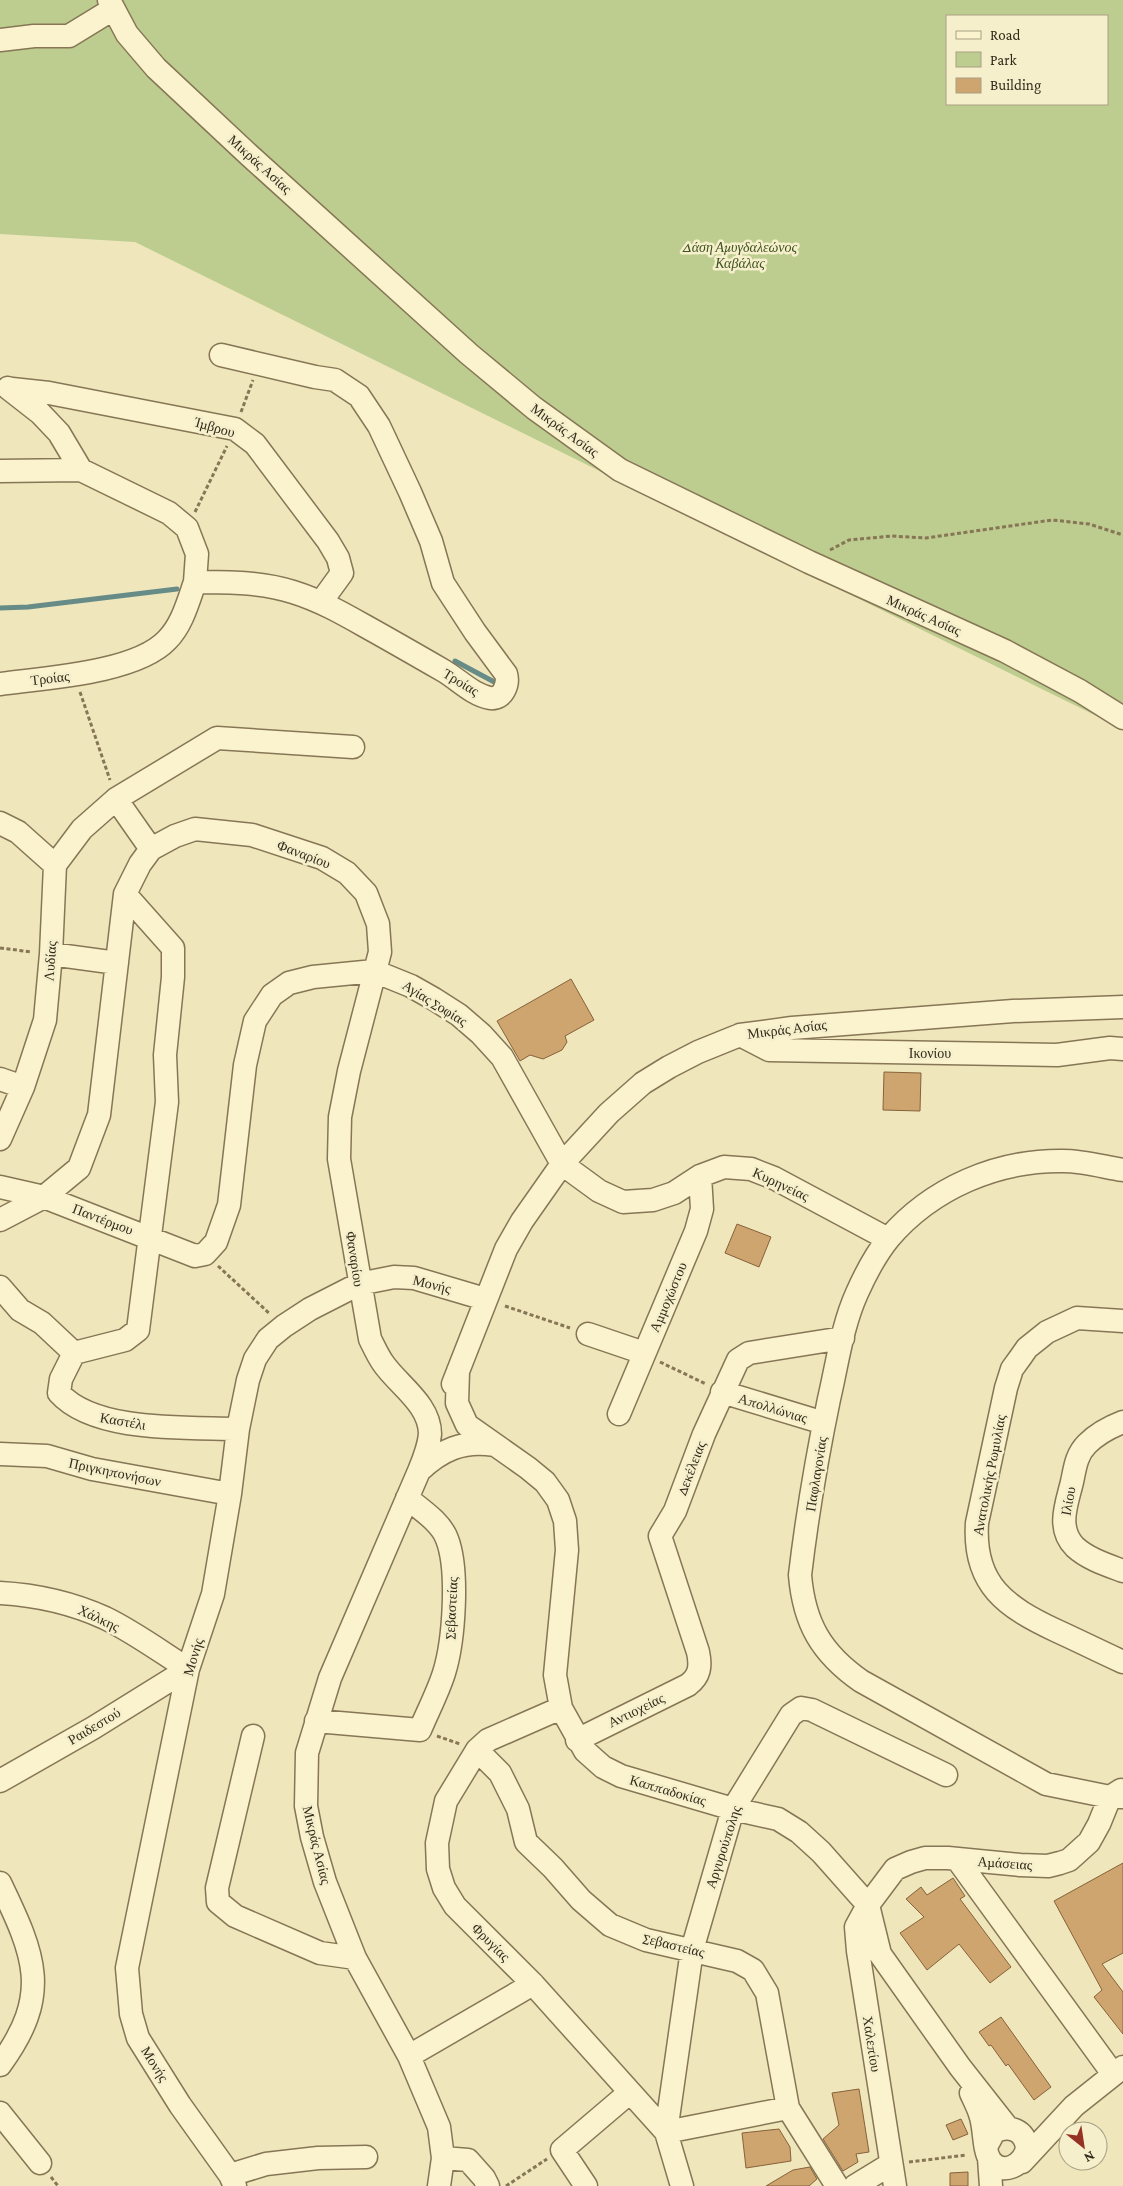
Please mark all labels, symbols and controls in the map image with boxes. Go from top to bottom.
legend [946,15,1108,105]
text: Road [990,27,1021,43]
text: Park [990,52,1017,68]
text: Building [990,77,1041,94]
street label: Μικράς Ασίας [225,131,295,197]
park label: Δάση Αμυγδαλεώνος Καβάλας [682,239,797,271]
street label: Μικράς Ασίας [528,400,602,460]
street label: Ίμβρου [192,413,237,440]
street label: Μικράς Ασίας [884,591,964,639]
street label: Τροίας [440,665,482,699]
street label: Τροίας [30,668,71,688]
street label: Φαναρίου [275,837,333,872]
street label: Λυδίας [41,940,59,982]
street label: Αγίας Σοφίας [400,977,471,1029]
street label: Μικράς Ασίας [746,1016,828,1042]
street label: Ικονίου [909,1045,951,1061]
street label: Κυρηνείας [750,1164,812,1204]
street label: Παντέρμου [70,1200,136,1238]
street label: Φαναρίου [343,1230,367,1288]
street label: Αμμοχώστου [646,1260,690,1334]
street label: Μονής [411,1272,453,1297]
street label: Απολλώνιας [736,1390,810,1426]
street label: Καστέλι [99,1409,147,1433]
street label: Ανατολικής Ρωμυλίας [969,1413,1009,1537]
street label: Παφλαγονίας [802,1435,830,1513]
street label: Δεκέλειας [673,1438,709,1497]
street label: Πριγκηπονήσων [67,1454,163,1490]
street label: Ιλίου [1057,1485,1079,1517]
street label: Σεβαστείας [441,1576,461,1640]
street label: Χάλκης [76,1601,123,1635]
street label: Μονής [180,1636,206,1678]
street label: Αντιοχείας [605,1689,667,1730]
street label: Ραιδεστού [65,1704,123,1748]
street label: Καππαδοκίας [628,1771,709,1809]
street label: Αργυρούπολης [702,1803,744,1891]
street label: Μικράς Ασίας [300,1804,335,1886]
street label: Αμάσειας [977,1853,1033,1873]
street label: Φρυγίας [469,1920,514,1965]
street label: Σεβαστείας [642,1930,707,1960]
street label: Χαλεπίου [860,2015,884,2073]
street label: Μονής [138,2043,172,2085]
north arrow [1058,2121,1108,2171]
text: N [1081,2148,1098,2167]

